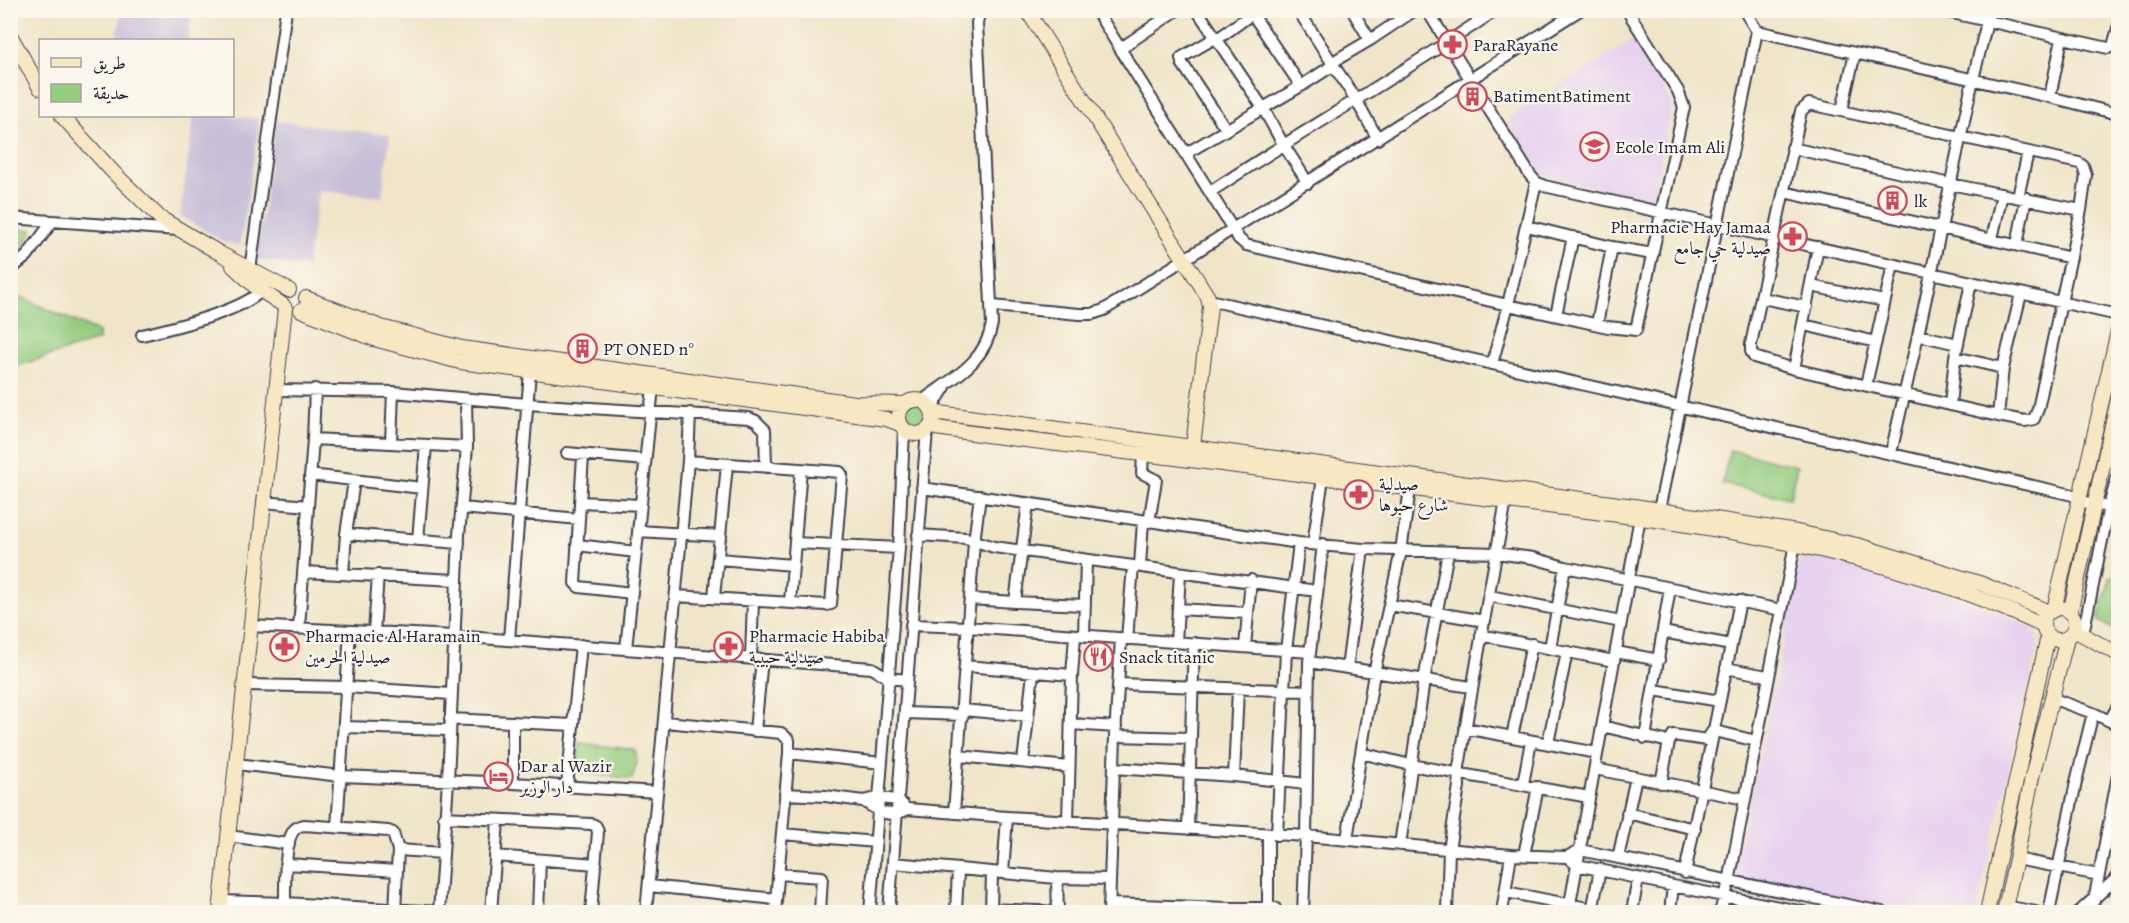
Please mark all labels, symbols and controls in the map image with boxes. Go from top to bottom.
pharmacy icon: ParaRayane [1436,29,1468,61]
place label: ParaRayane [1473,33,1558,57]
legend [39,39,234,117]
text: طريق [93,51,126,75]
building icon: BatimentBatiment [1456,80,1488,112]
text: حديقة [93,81,129,105]
place label: BatimentBatiment [1493,84,1631,108]
school or university icon: Ecole Imam Ali [1578,131,1610,163]
place label: Ecole Imam Ali [1615,135,1725,159]
building icon: lk [1877,185,1909,217]
place label: lk [1914,189,1927,213]
place label: Pharmacie Hay Jamaa صيدلية حي جامع [1610,215,1772,264]
pharmacy icon: Pharmacie Hay Jamaa صيدلية حي جامع [1776,221,1808,253]
building icon: PT ONED n° [566,333,598,365]
place label: PT ONED n° [603,337,694,361]
place label: صيدلية شارع حبوها [1379,472,1448,520]
pharmacy icon: صيدلية شارع حبوها [1342,478,1374,510]
place label: Pharmacie Al Haramain صيدلية الحرمين [305,624,481,669]
place label: Pharmacie Habiba صيدلية حبيبة [749,624,885,669]
pharmacy icon: Pharmacie Al Haramain صيدلية الحرمين [268,630,300,662]
pharmacy icon: Pharmacie Habiba صيدلية حبيبة [712,630,744,662]
restaurant icon: Snack titanic [1082,641,1114,673]
place label: Snack titanic [1119,645,1215,669]
place label: Dar al Wazir دار الوزير [518,754,612,799]
hotel icon: Dar al Wazir دار الوزير [483,760,515,792]

